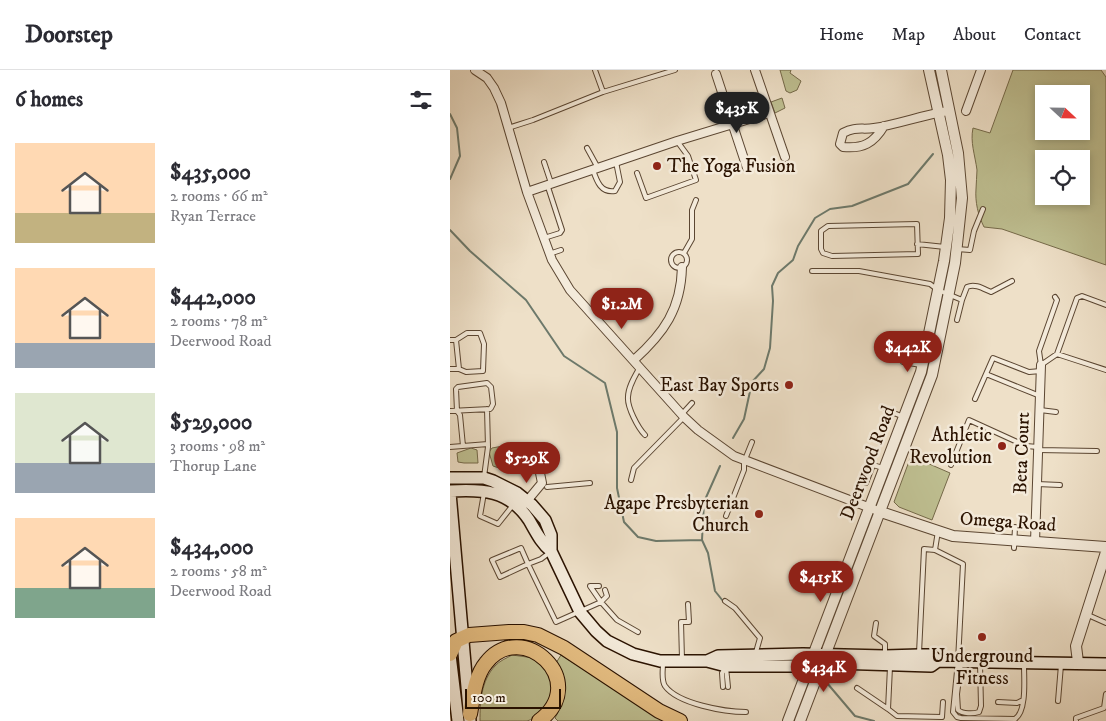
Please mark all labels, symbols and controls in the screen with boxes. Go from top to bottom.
text: Doorstep [25,20,113,50]
text: Home [819,24,864,46]
text: Map [892,24,925,46]
text: About [953,24,996,46]
text: Contact [1024,24,1081,46]
north arrow [1035,85,1090,140]
map controls [1035,85,1090,205]
icon: filters [407,86,435,114]
text: 6 homes [15,87,83,113]
pin: $435K [702,92,772,134]
text: $435K [715,98,759,118]
button: locate [1035,150,1090,205]
place label: The Yoga Fusion [667,155,795,178]
text: $435,000 [170,160,251,186]
marker: The Yoga Fusion [651,160,663,172]
icon: home [55,163,115,223]
text: 2 rooms · 66 m² [170,186,268,206]
text: Ryan Terrace [170,206,256,226]
text: $442,000 [170,285,256,311]
icon: home [55,288,115,348]
pin: $1.2M [587,288,657,330]
text: $1.2M [602,294,642,314]
text: 2 rooms · 78 m² [170,311,267,331]
pin: $442K [873,330,943,373]
text: Deerwood Road [170,331,272,351]
text: $442K [885,337,931,357]
place label: East Bay Sports [660,374,779,397]
marker: East Bay Sports [783,379,795,391]
street label: Deerwood Road [836,402,901,523]
text: $529,000 [170,410,252,436]
street label: Beta Court [1009,411,1035,495]
icon: home [55,413,115,473]
place label: Athletic Revolution [909,424,992,469]
text: 3 rooms · 98 m² [170,436,265,456]
marker: Athletic Revolution [996,440,1008,452]
pin: $529K [492,442,562,484]
text: $529K [505,448,549,468]
text: Thorup Lane [170,456,257,476]
place label: Agape Presbyterian Church [604,492,749,537]
street label: Omega Road [959,507,1057,537]
marker: Agape Presbyterian Church [753,508,765,520]
text: $434,000 [170,535,254,561]
icon: home [55,538,115,598]
pin: $415K [786,560,856,603]
text: 2 rooms · 58 m² [170,561,267,581]
text: $415K [800,567,842,587]
text: Deerwood Road [170,581,272,601]
marker: Underground Fitness [976,631,988,643]
place label: Underground Fitness [931,645,1034,690]
pin: $434K [789,650,859,693]
text: $434K [802,657,846,677]
scale bar [465,686,561,709]
text: 100 m [472,689,506,707]

